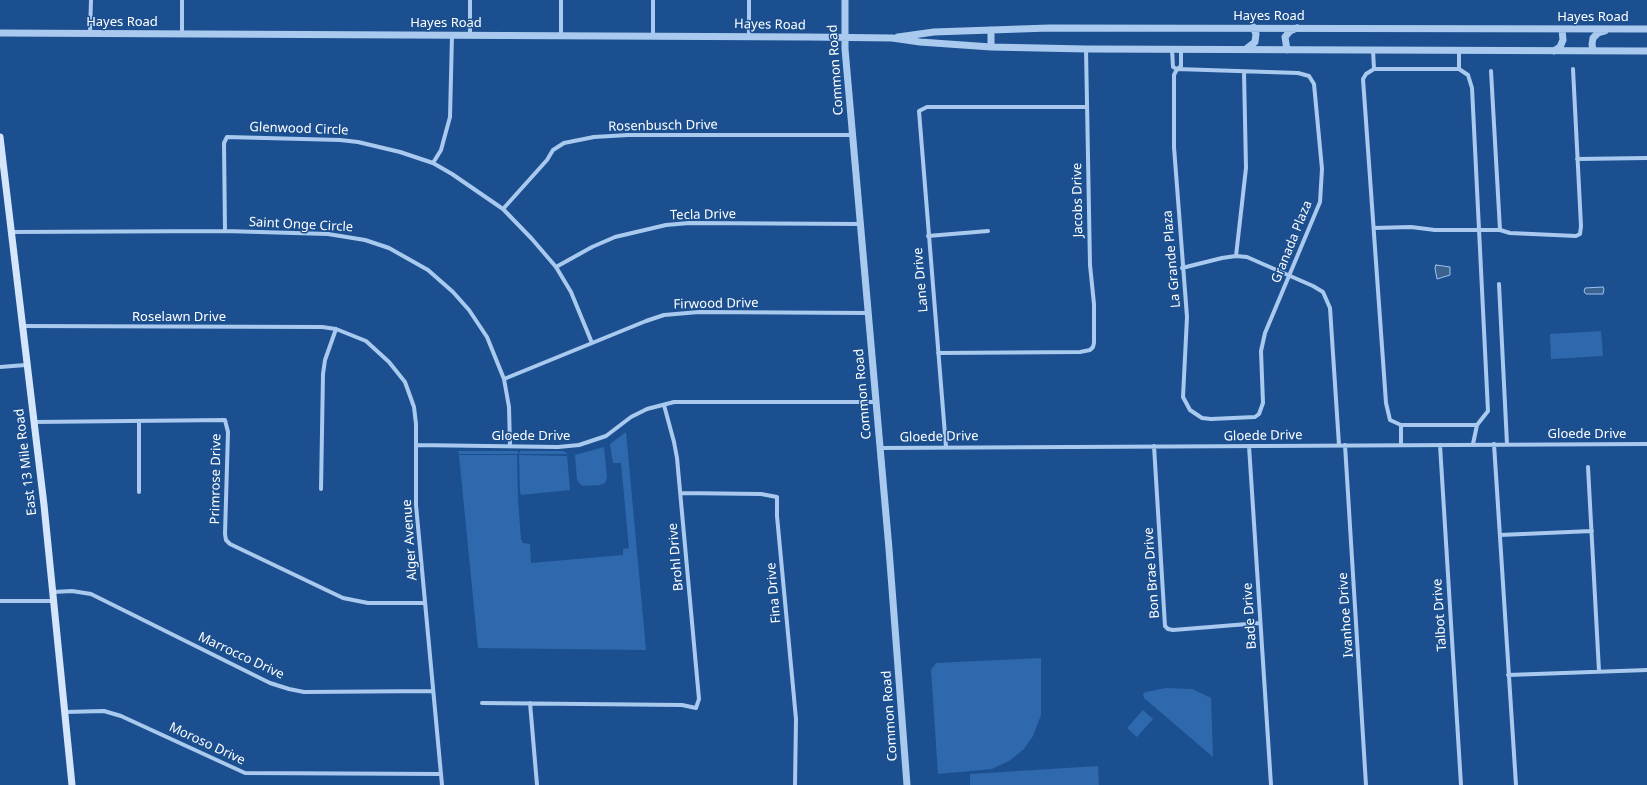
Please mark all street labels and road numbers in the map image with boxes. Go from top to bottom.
street label: Hayes Road [1233,8,1305,24]
street label: Hayes Road [1557,9,1629,25]
street label: Hayes Road [86,14,158,30]
street label: Hayes Road [410,15,482,31]
street label: Hayes Road [734,17,806,33]
street label: Common Road [825,24,847,116]
street label: Rosenbusch Drive [608,117,718,135]
street label: Glenwood Circle [249,119,349,139]
street label: Jacobs Drive [1070,163,1086,237]
street label: Granada Plaza [1268,198,1316,286]
street label: Tecla Drive [670,207,736,223]
street label: La Grande Plaza [1160,210,1184,308]
street label: Saint Onge Circle [248,214,354,236]
street label: Lane Drive [910,247,932,313]
street label: Firwood Drive [673,295,759,313]
street label: Roselawn Drive [132,309,226,325]
street label: Common Road [851,348,875,440]
street label: East 13 Mile Road [12,408,40,516]
street label: Gloede Drive [1548,426,1626,442]
street label: Gloede Drive [492,428,570,444]
street label: Gloede Drive [1223,428,1303,444]
street label: Gloede Drive [899,429,979,445]
street label: Primrose Drive [207,433,225,525]
street label: Alger Avenue [399,499,421,581]
street label: Brohl Drive [665,522,687,592]
street label: Bon Brae Drive [1141,527,1163,619]
street label: Fina Drive [764,562,784,624]
street label: Ivanhoe Drive [1335,572,1357,658]
street label: Talbot Drive [1430,578,1450,652]
street label: Bade Drive [1240,582,1260,650]
street label: Marrocco Drive [195,629,287,683]
street label: Common Road [879,670,901,762]
street label: Moroso Drive [166,720,248,768]

